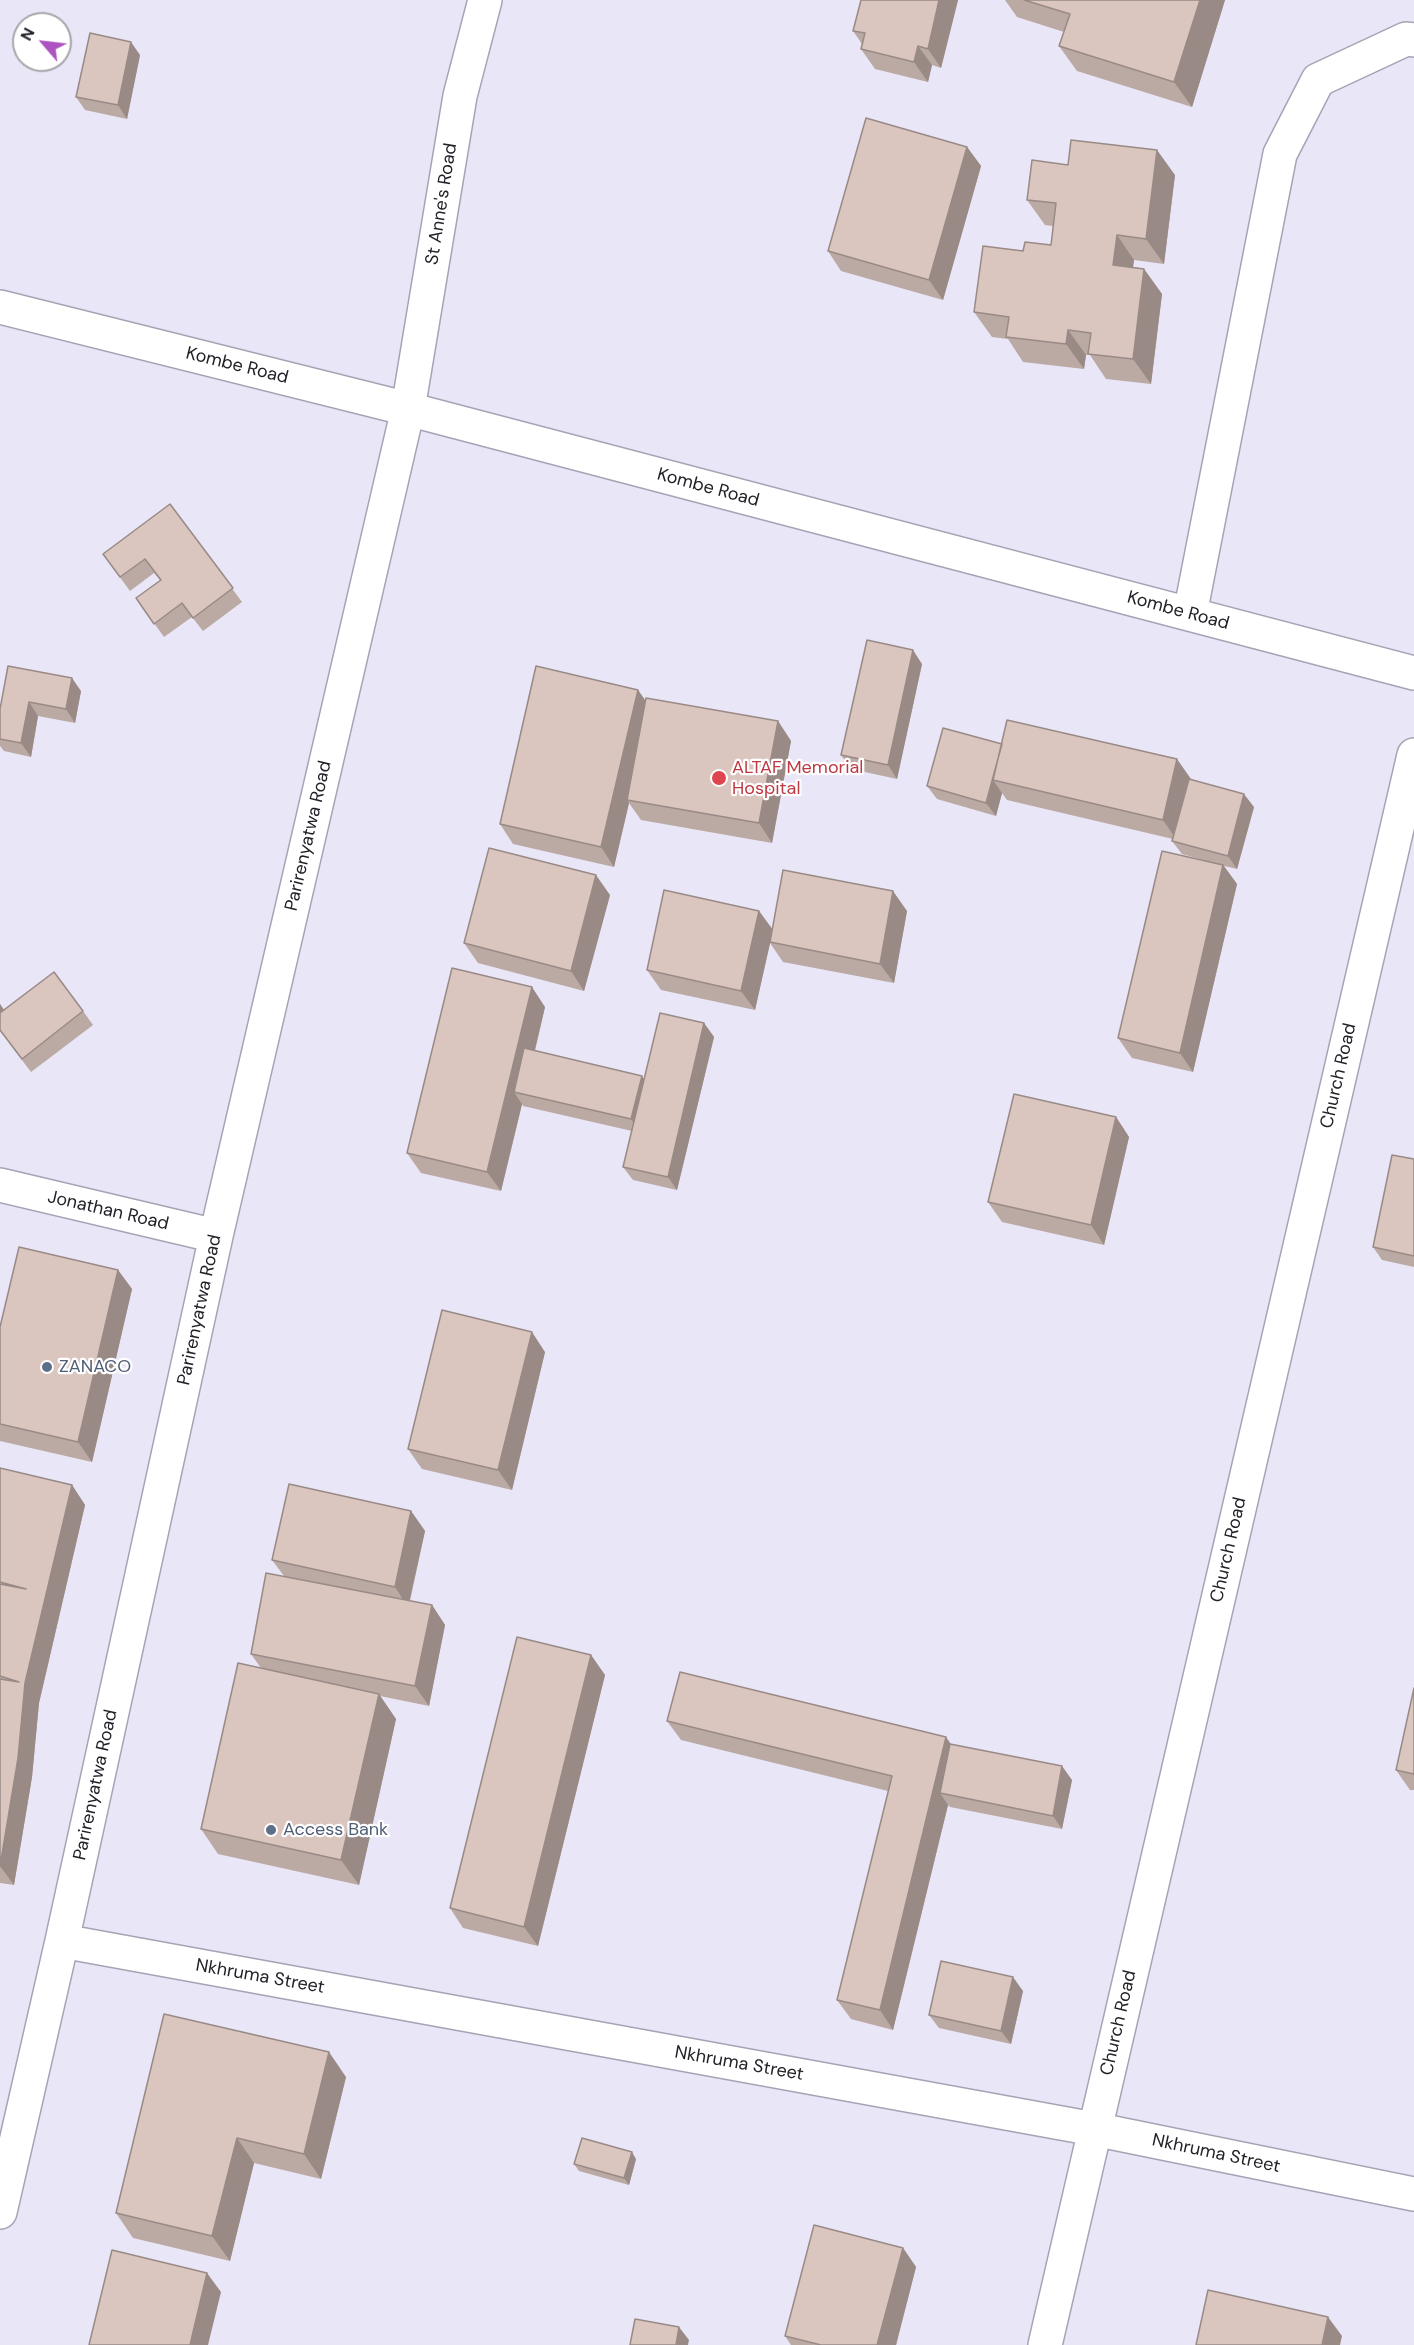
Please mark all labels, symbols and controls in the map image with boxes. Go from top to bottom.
north arrow [12,12,72,72]
text: N [15,24,39,44]
street label: St Anne's Road [422,142,462,266]
street label: Kombe Road [184,343,290,389]
street label: Kombe Road [655,464,761,512]
street label: Kombe Road [1125,587,1231,635]
place label: ALTAF Memorial Hospital [732,757,863,800]
street label: Parirenyatwa Road [281,759,337,913]
marker: ALTAF Memorial Hospital [710,769,728,787]
street label: Church Road [1316,1021,1362,1131]
street label: Jonathan Road [45,1187,171,1235]
street label: Parirenyatwa Road [173,1233,227,1387]
place label: ZANACO [59,1356,131,1378]
marker: ZANACO [40,1360,54,1374]
street label: Church Road [1206,1495,1252,1605]
street label: Parirenyatwa Road [69,1708,123,1862]
place label: Access Bank [283,1819,388,1841]
marker: Access Bank [264,1823,278,1837]
street label: Nkhruma Street [194,1955,326,1999]
street label: Church Road [1096,1968,1142,2078]
street label: Nkhruma Street [673,2042,805,2086]
street label: Nkhruma Street [1150,2130,1282,2178]

